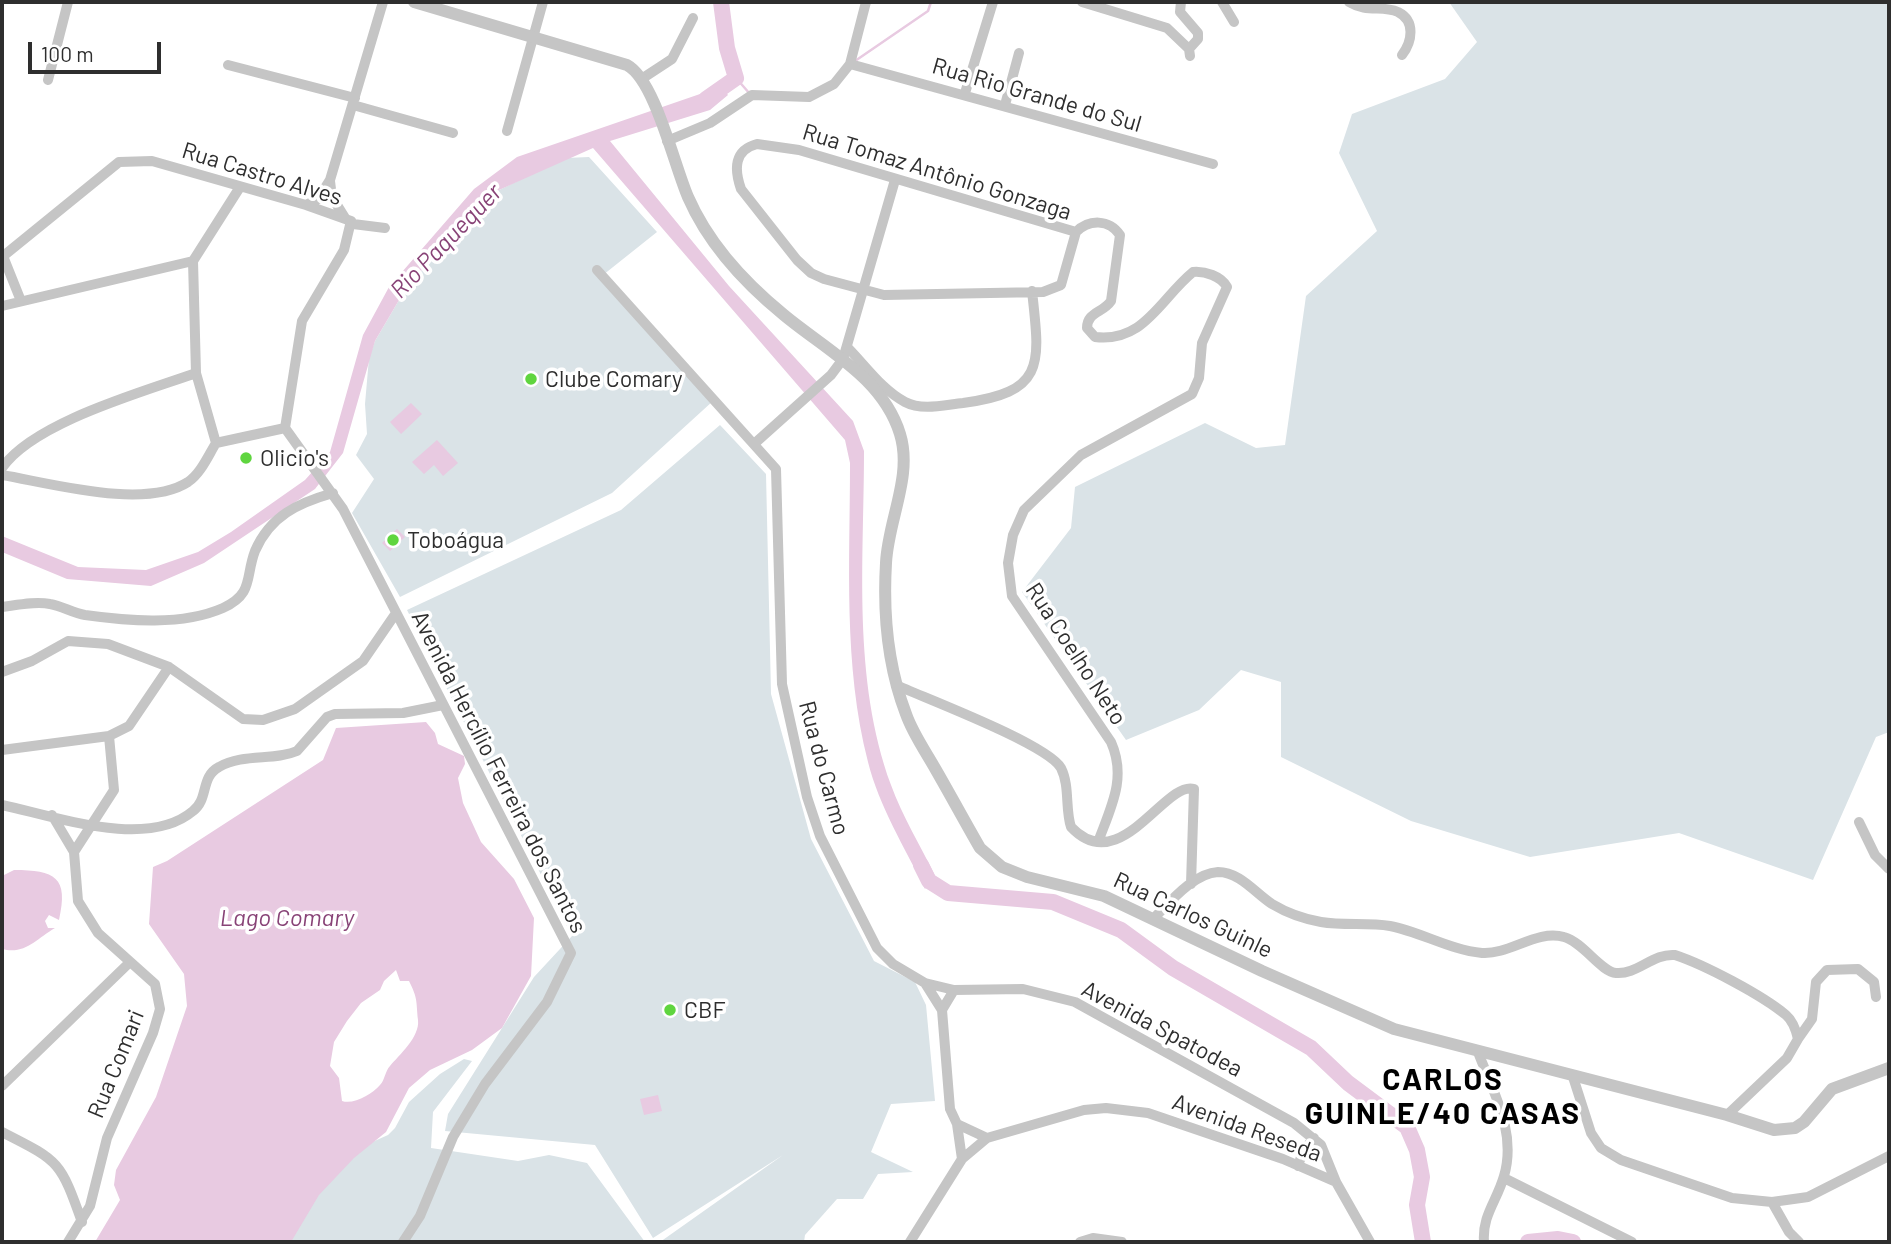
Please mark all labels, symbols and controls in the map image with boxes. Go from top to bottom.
scale bar [32,28,164,72]
text: 100 m [41,41,94,66]
street label: Rua Rio Grande do Sul [929,52,1145,138]
street label: Rua Tomaz Antônio Gonzaga [799,118,1075,226]
street label: Rua Castro Alves [179,137,345,211]
water label: Rio Paquequer [384,178,508,304]
place label: Clube Comary [545,365,683,393]
marker: Clube Comary [523,371,539,387]
place label: Olicio's [260,444,329,472]
marker: Olicio's [238,450,254,466]
place label: Toboágua [407,526,504,554]
marker: Toboágua [385,532,401,548]
street label: Rua Coelho Neto [1020,578,1132,730]
street label: Avenida Hercílio Ferreira dos Santos [406,606,592,938]
street label: Rua do Carmo [793,698,855,838]
street label: Rua Carlos Guinle [1109,866,1277,964]
water label: Lago Comary [220,904,354,932]
street label: Avenida Spatodea [1077,975,1247,1083]
place label: CBF [684,996,725,1024]
marker: CBF [662,1002,678,1018]
street label: Rua Comari [82,1006,150,1122]
district label: CARLOS GUINLE/40 CASAS [1307,1062,1579,1132]
street label: Avenida Reseda [1169,1088,1325,1168]

